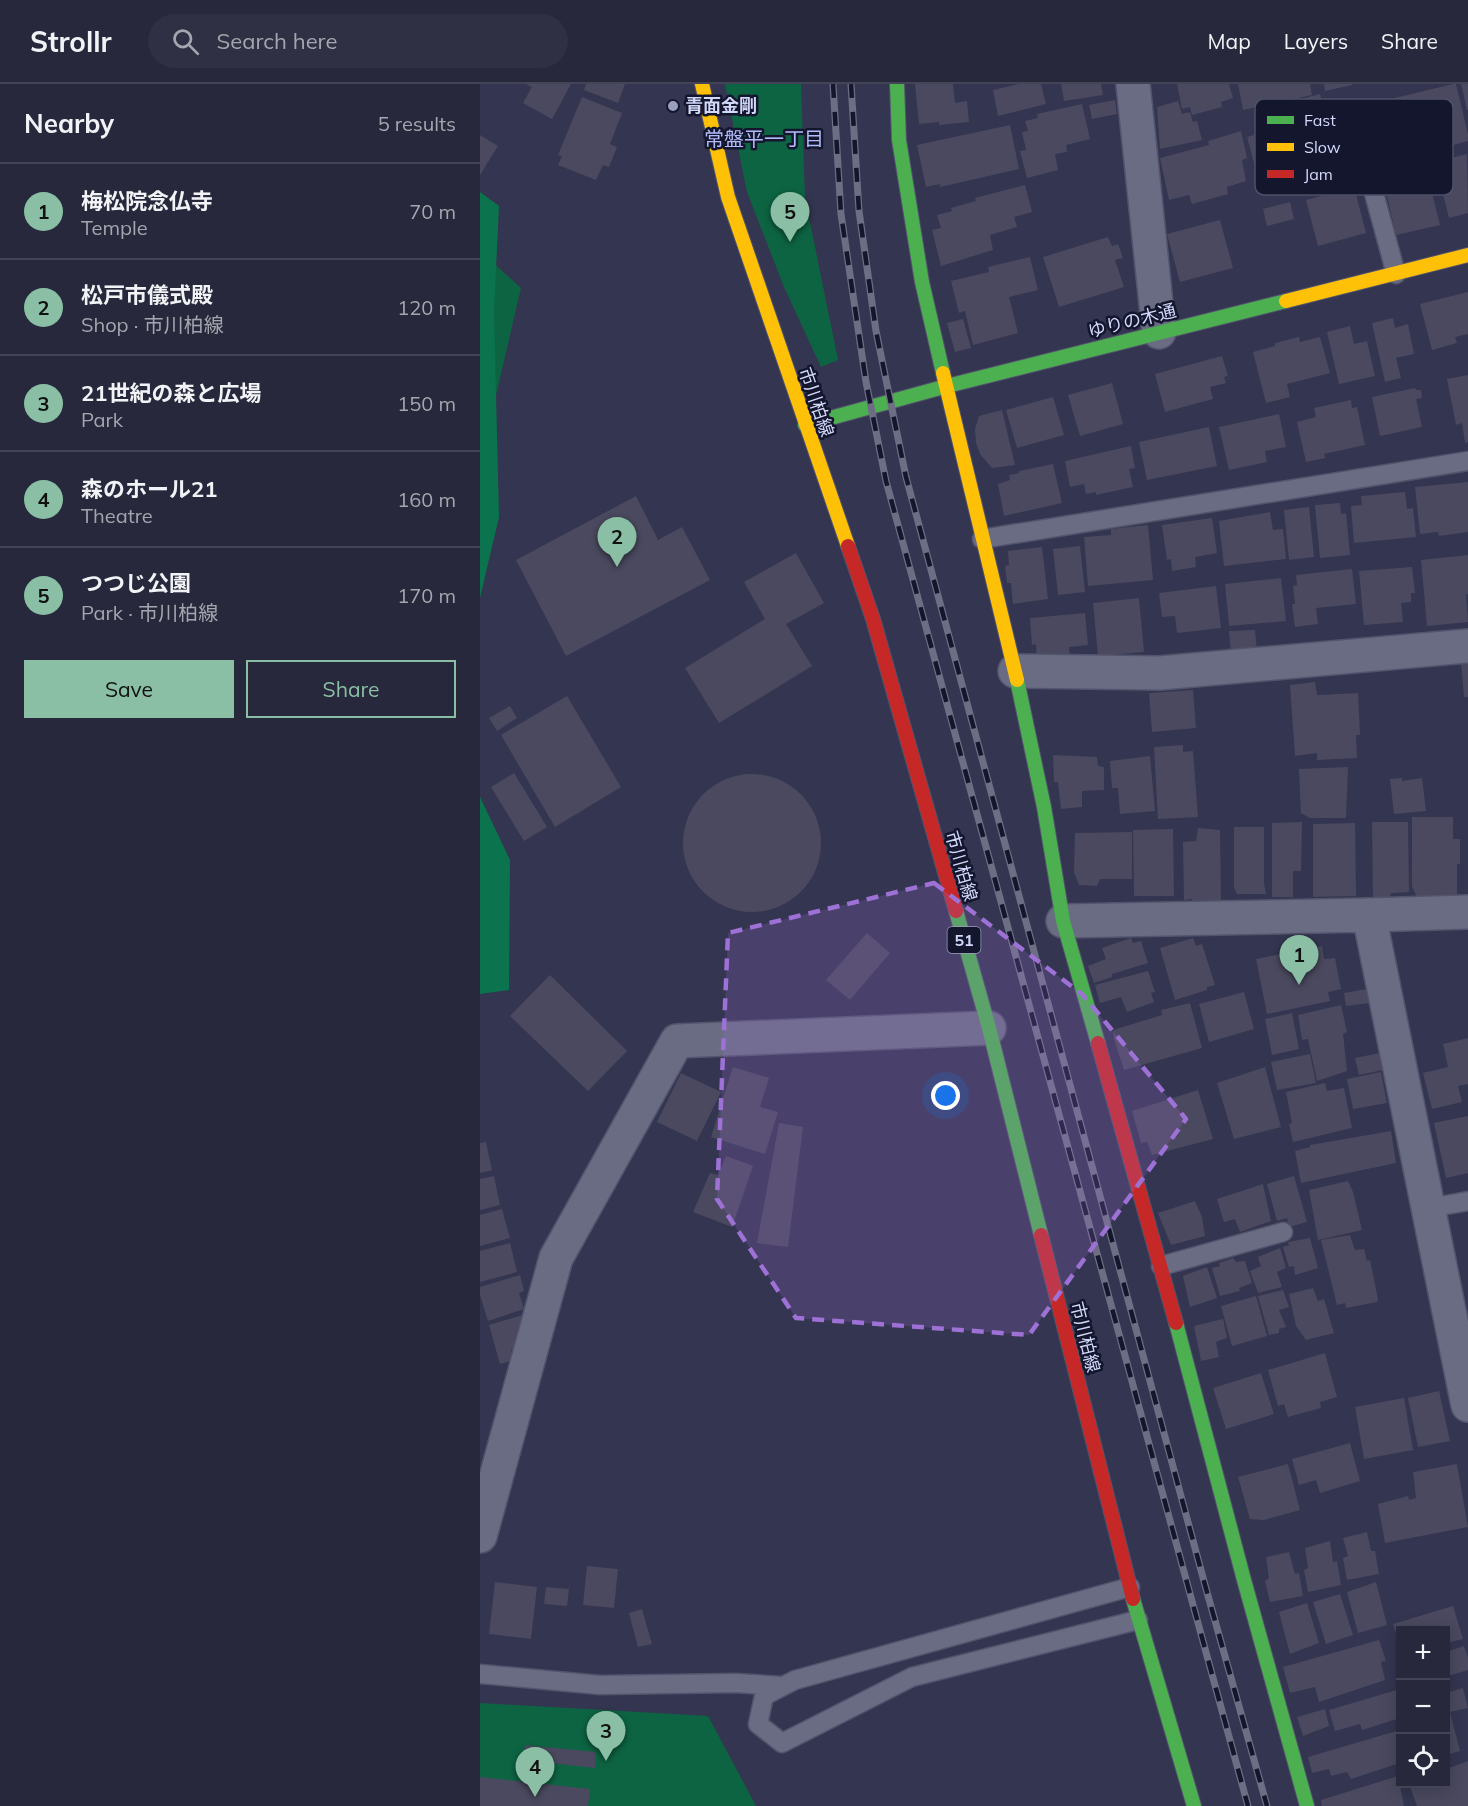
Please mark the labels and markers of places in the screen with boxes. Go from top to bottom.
place label: 青面金剛 [685,94,757,117]
marker: 青面金剛 [666,99,680,113]
pin: 5 [770,192,810,242]
pin: 2 [598,518,636,567]
pin: 1 [1280,936,1318,985]
pin: 3 [586,1712,626,1761]
pin: 4 [516,1748,554,1797]

